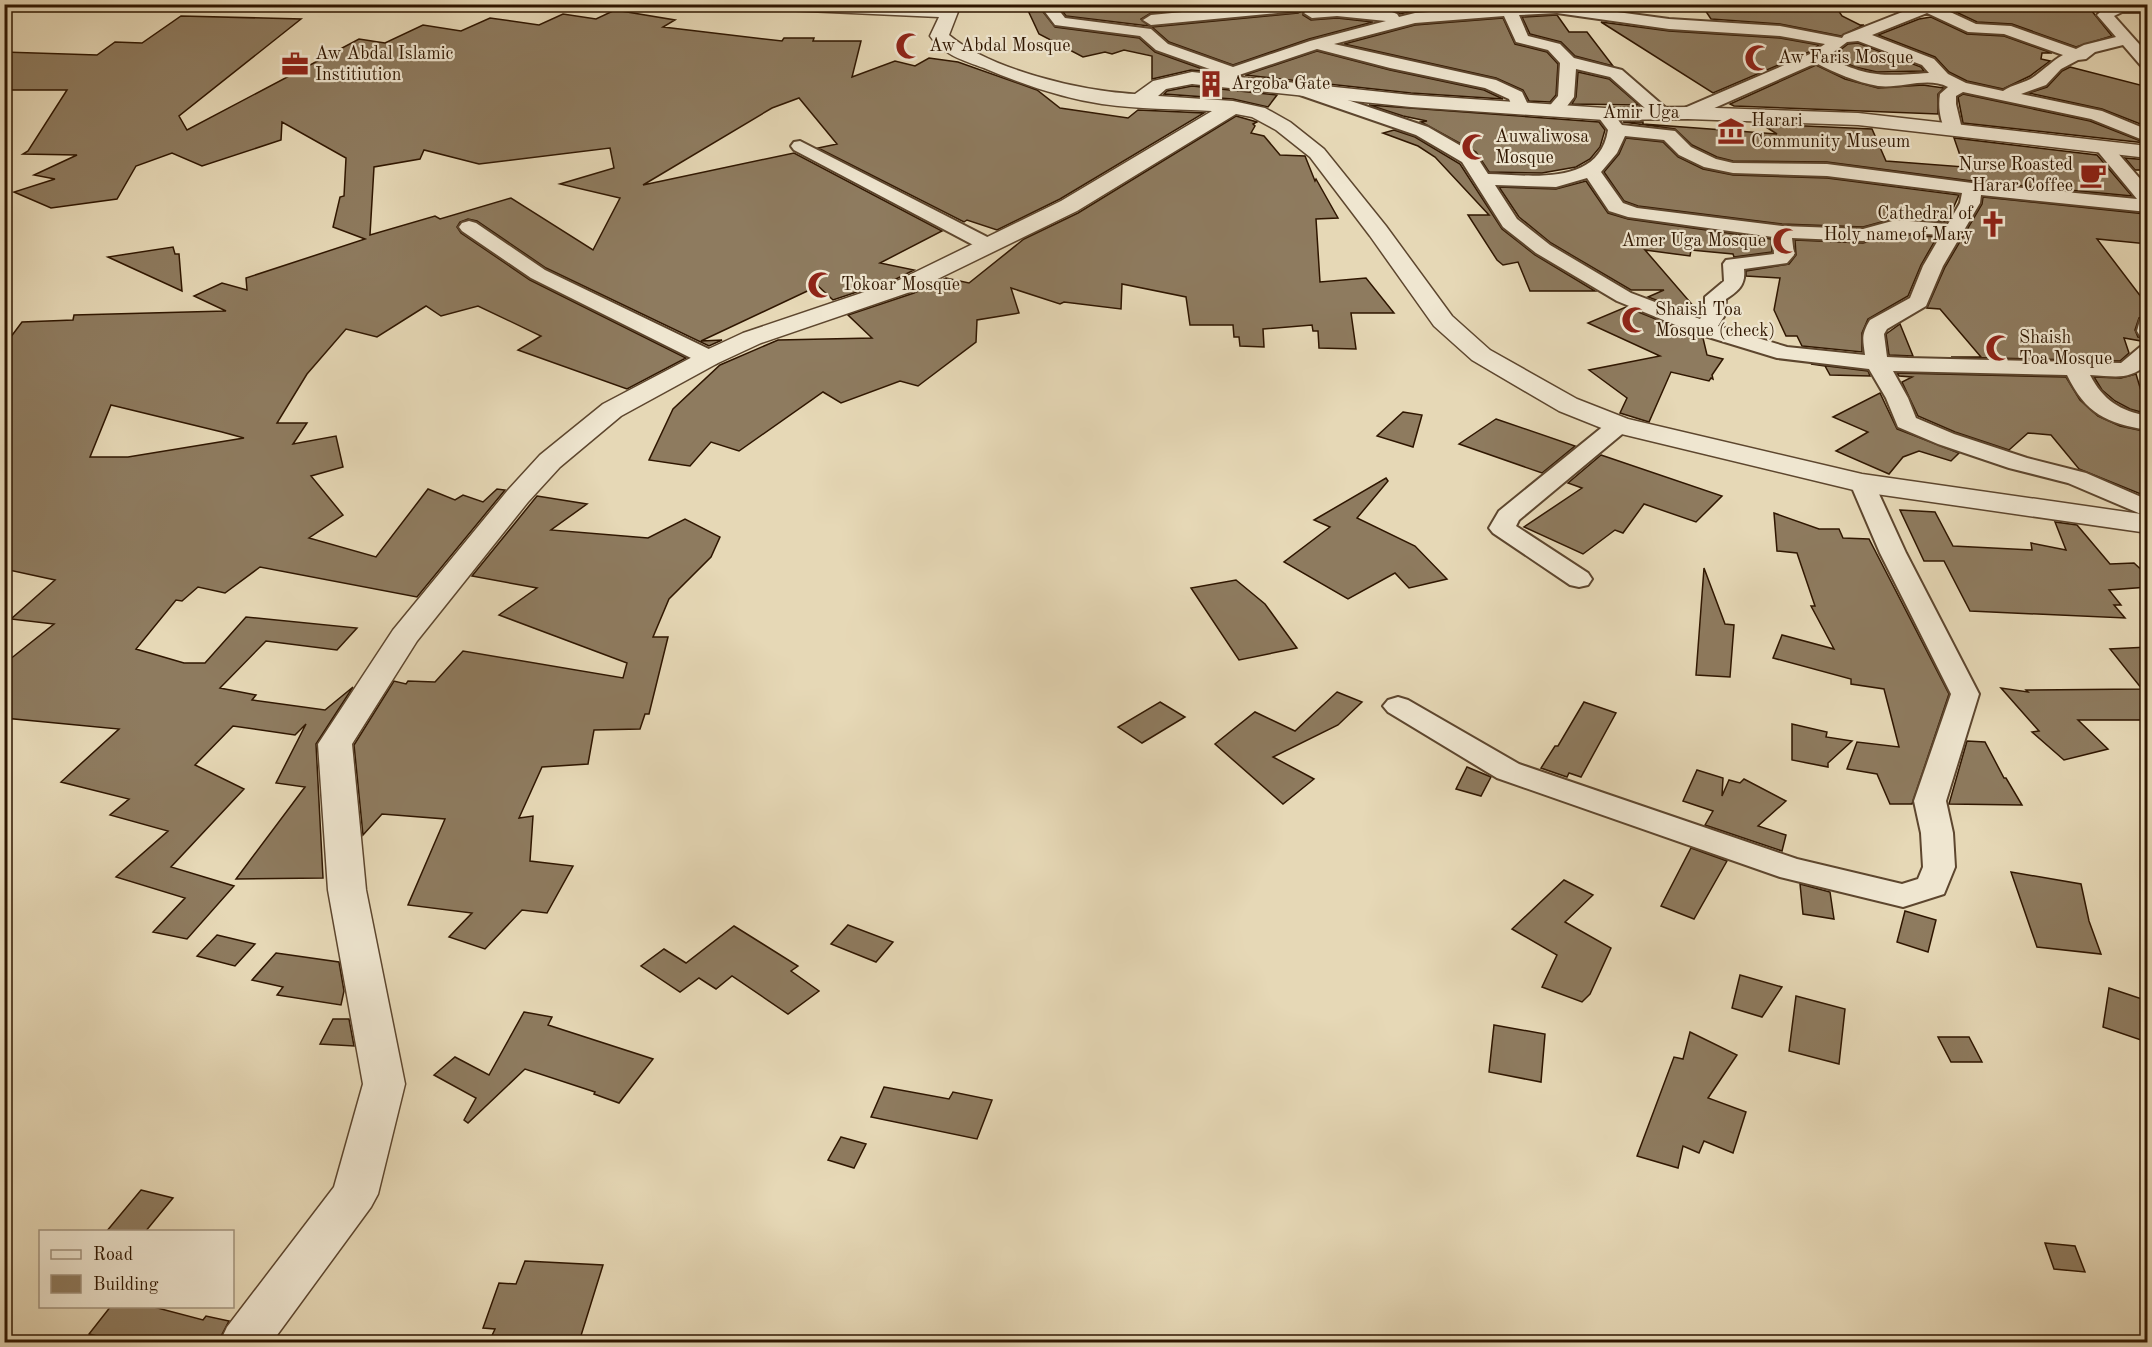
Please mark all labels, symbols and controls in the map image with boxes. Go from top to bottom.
mosque icon: Aw Abdal Mosque [894,31,924,61]
place label: Aw Abdal Mosque [929,37,1071,55]
mosque icon: Aw Faris Mosque [1743,43,1773,73]
place label: Aw Abdal Islamic Institiution [315,45,454,84]
office icon: Aw Abdal Islamic Institiution [280,49,310,79]
place label: Aw Faris Mosque [1778,49,1913,67]
building icon: Argoba Gate [1196,69,1226,99]
place label: Argoba Gate [1231,75,1330,93]
street label: Amir Uga [1602,104,1680,122]
place label: Harari Community Museum [1751,112,1910,151]
museum icon: Harari Community Museum [1716,116,1746,146]
place label: Auwaliwosa Mosque [1495,128,1589,167]
mosque icon: Auwaliwosa Mosque [1460,132,1490,162]
place label: Nurse Roasted Harar Coffee [1959,156,2073,195]
cafe icon: Nurse Roasted Harar Coffee [2078,160,2108,190]
place label: Cathedral of Holy name of Mary [1823,205,1974,244]
church icon: Cathedral of Holy name of Mary [1978,209,2008,239]
mosque icon: Amer Uga Mosque [1771,226,1801,256]
place label: Amer Uga Mosque [1622,232,1766,250]
mosque icon: Tokoar Mosque [806,270,836,300]
place label: Tokoar Mosque [841,276,960,294]
place label: Shaish Toa Mosque (check) [1655,301,1775,340]
mosque icon: Shaish Toa Mosque (check) [1620,305,1650,335]
place label: Shaish Toa Mosque [2019,329,2112,368]
mosque icon: Shaish Toa Mosque [1984,333,2014,363]
legend [39,1230,234,1308]
text: Road [93,1246,133,1264]
text: Building [93,1276,159,1294]

